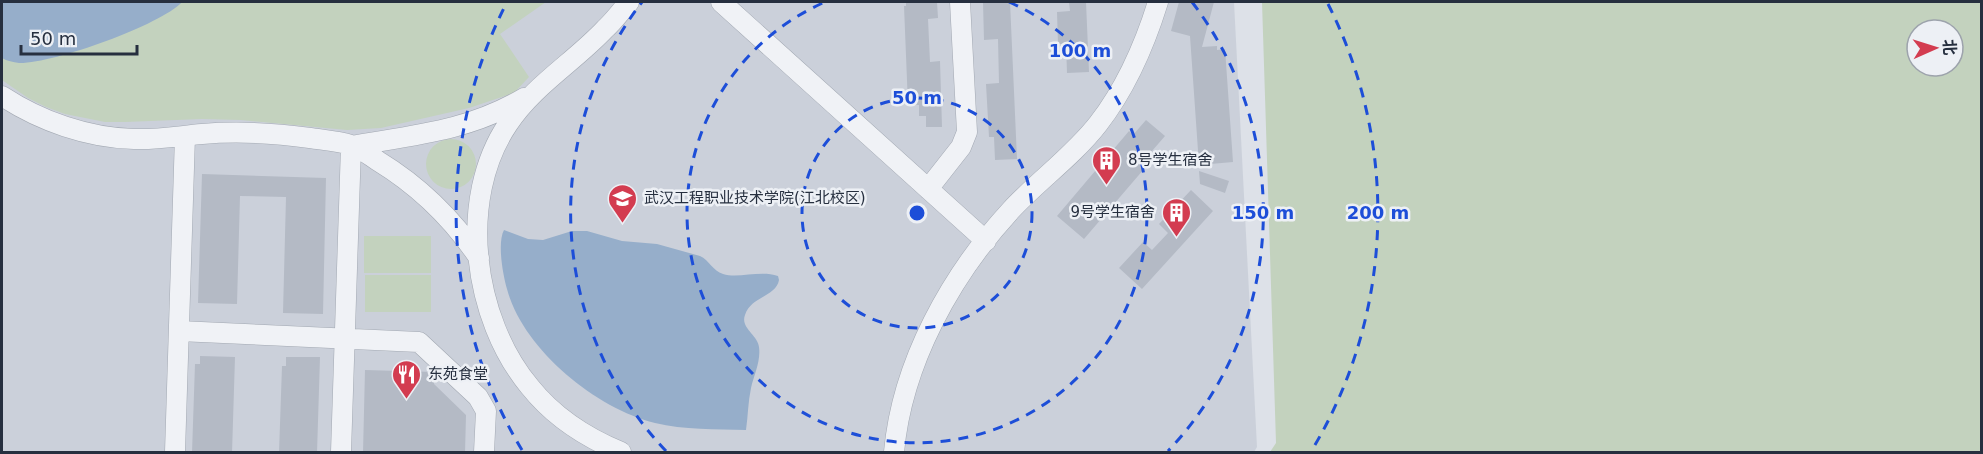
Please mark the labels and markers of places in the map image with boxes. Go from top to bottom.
building icon: 8号学生宿舍 [1091,144,1123,186]
place label: 8号学生宿舍 [1128,151,1213,169]
school or university icon: 武汉工程职业技术学院(江北校区) [607,182,639,224]
place label: 武汉工程职业技术学院(江北校区) [644,189,866,207]
building icon: 9号学生宿舍 [1160,196,1192,238]
centre of rings [907,203,927,223]
place label: 9号学生宿舍 [1070,203,1155,221]
restaurant icon: 东苑食堂 [391,358,423,400]
place label: 东苑食堂 [428,365,488,383]

